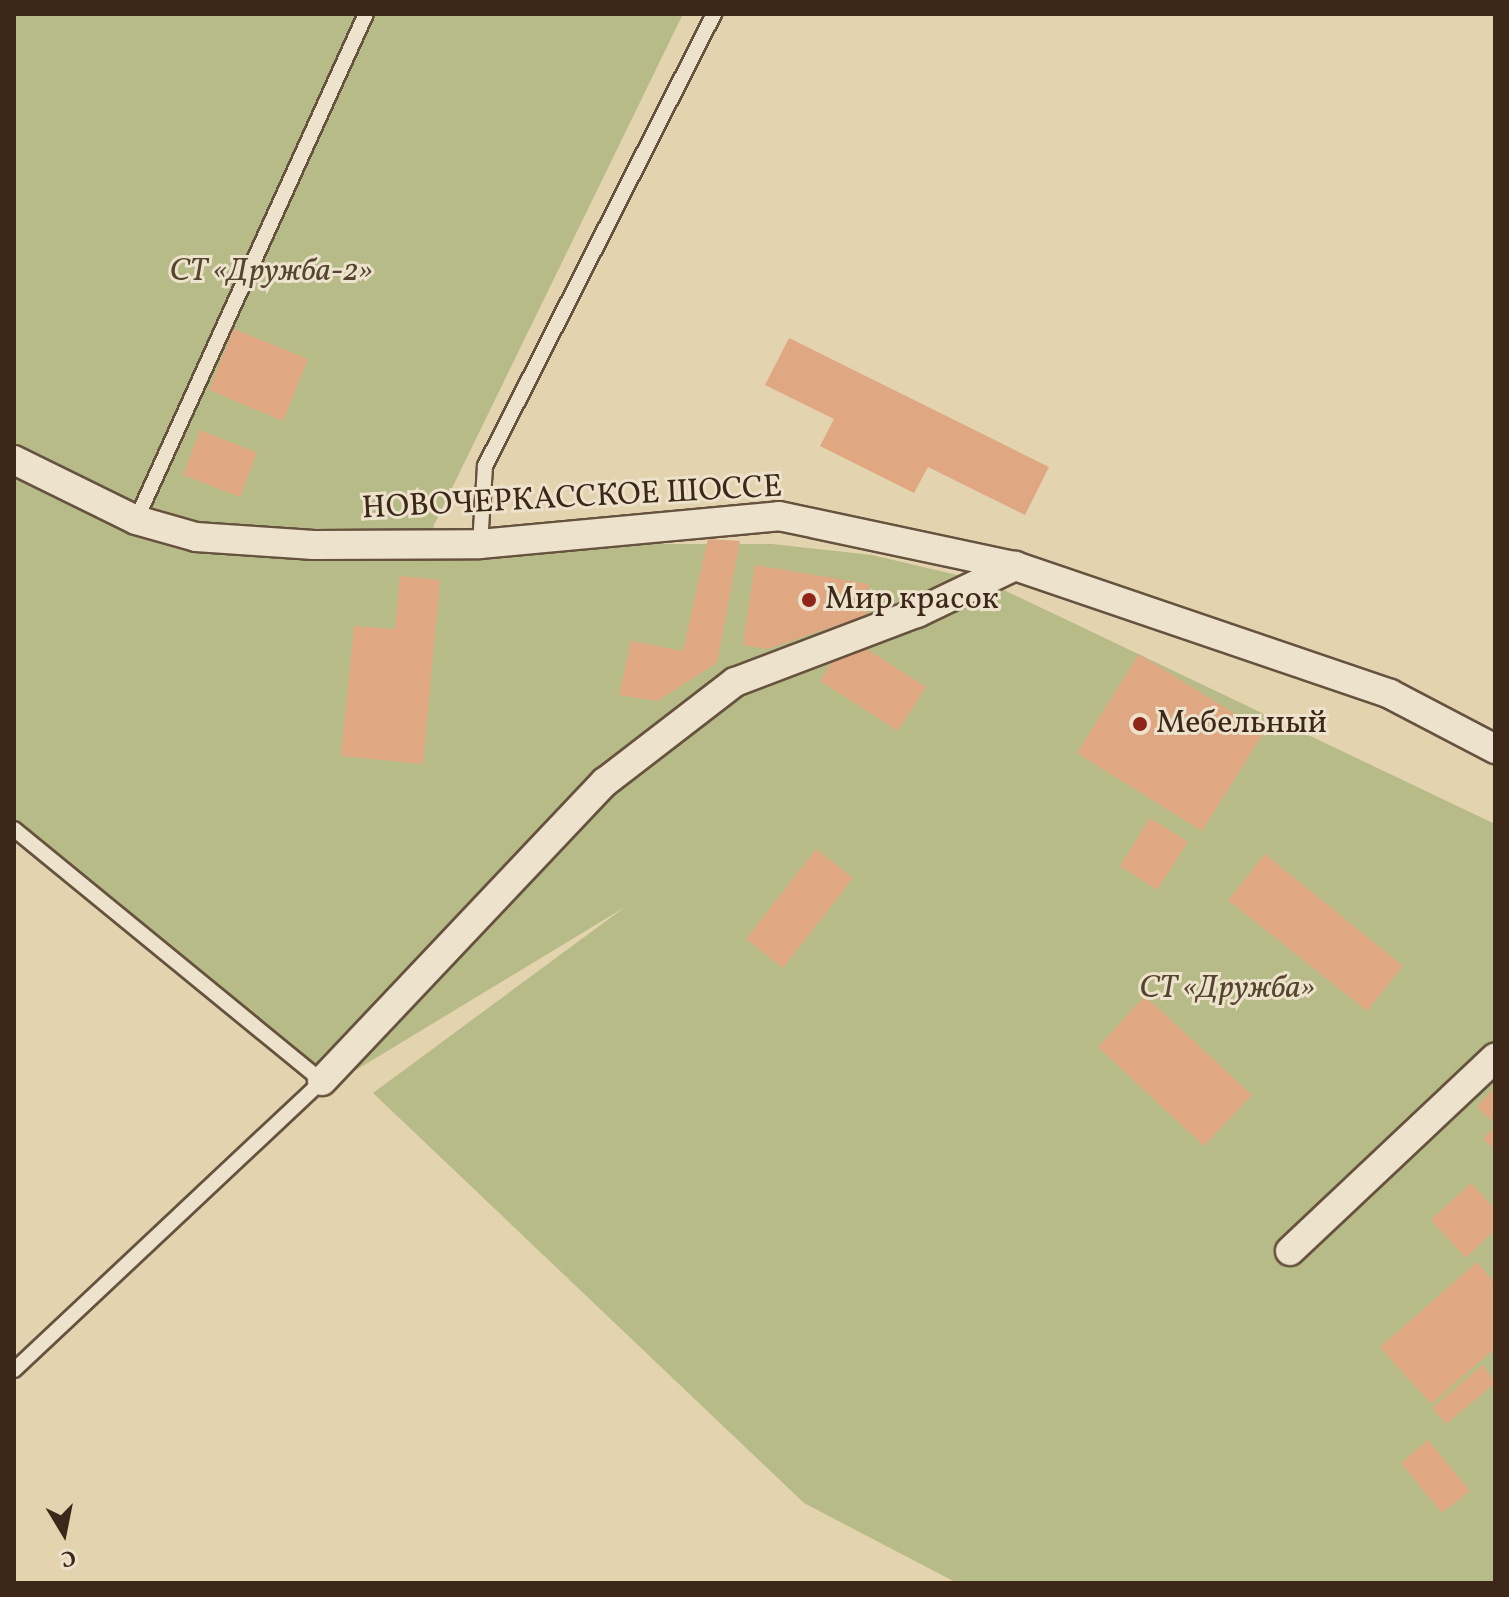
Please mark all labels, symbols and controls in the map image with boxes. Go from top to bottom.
park label: СТ «Дружба-2» [169,253,373,291]
street label: НОВОЧЕРКАССКОЕ ШОССЕ [361,469,783,529]
place label: Мир красок [825,581,999,619]
marker: Мир красок [800,591,818,609]
place label: Мебельный [1156,705,1327,743]
marker: Мебельный [1131,715,1149,733]
park label: СТ «Дружба» [1139,970,1315,1008]
north arrow [24,1493,104,1573]
text: С [59,1541,78,1574]

